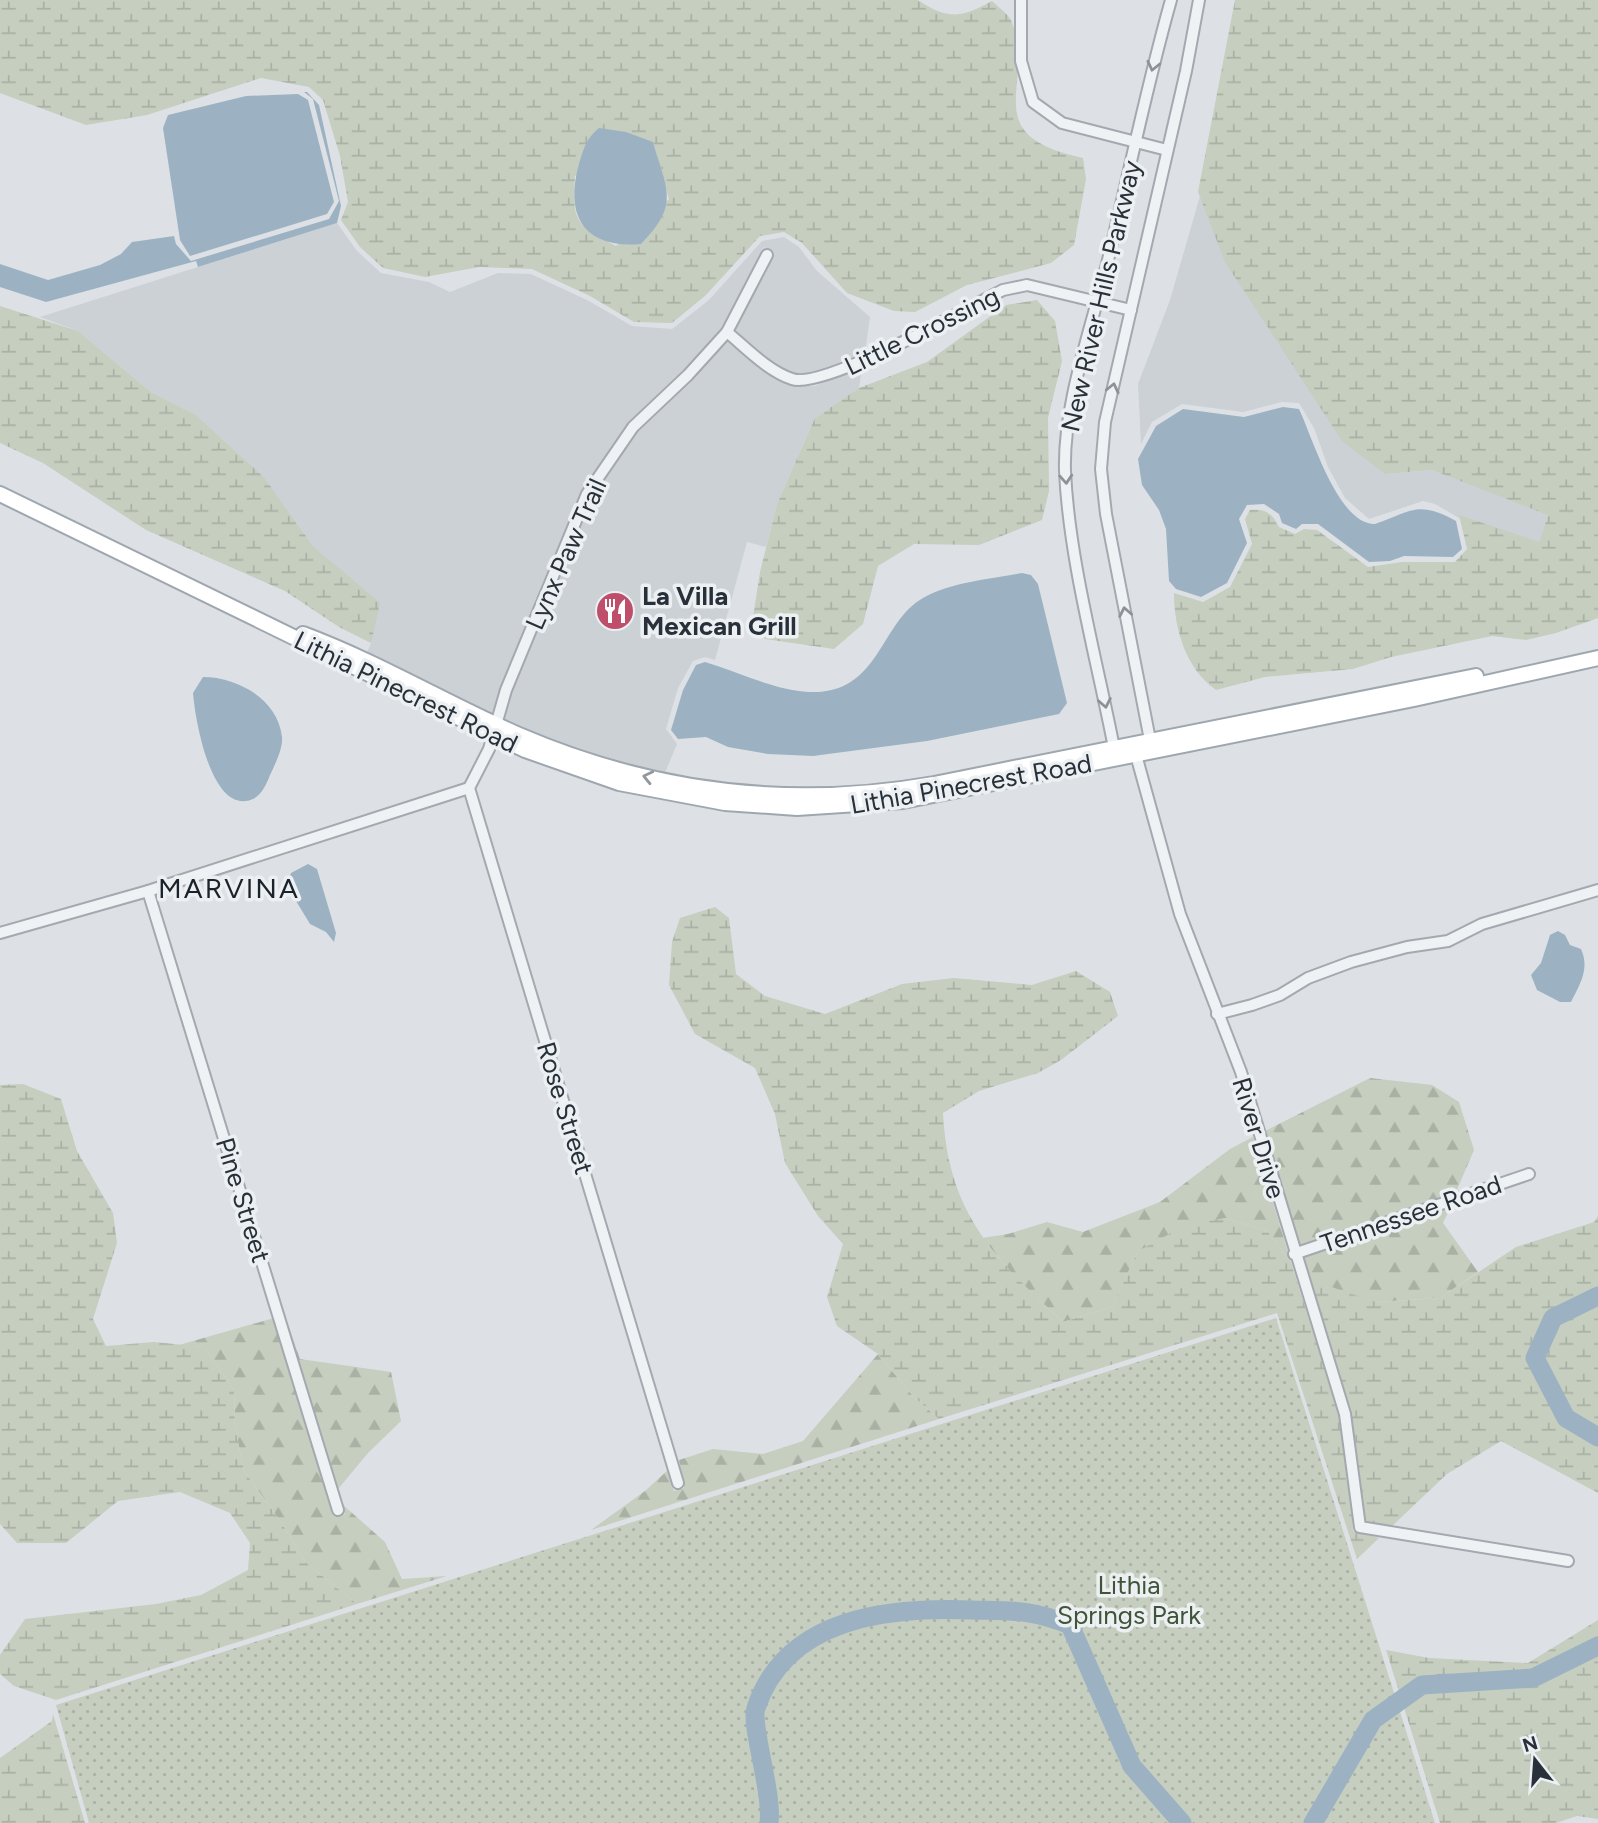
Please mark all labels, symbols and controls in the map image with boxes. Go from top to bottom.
one-way arrow [1147,60,1161,72]
street label: New River Hills Parkway [1054,157,1148,435]
street label: Little Crossing [839,280,1005,382]
one-way arrow [1105,382,1119,394]
street label: Lynx Paw Trail [518,474,614,634]
one-way arrow [1058,474,1073,485]
place label: La Villa Mexican Grill [642,580,797,642]
restaurant icon: La Villa Mexican Grill [594,590,636,632]
one-way arrow [1118,606,1133,618]
street label: Lithia Pinecrest Road [289,624,523,760]
one-way arrow [1097,697,1112,709]
street label: Lithia Pinecrest Road [848,747,1094,821]
one-way arrow [642,771,654,785]
district label: MARVINA [158,871,300,905]
street label: Rose Street [530,1038,600,1178]
street label: River Drive [1225,1074,1293,1202]
street label: Pine Street [209,1134,277,1267]
street label: Tennessee Road [1316,1168,1506,1260]
park label: Lithia Springs Park [1057,1569,1201,1631]
north arrow [1500,1725,1570,1795]
text: N [1520,1731,1541,1757]

